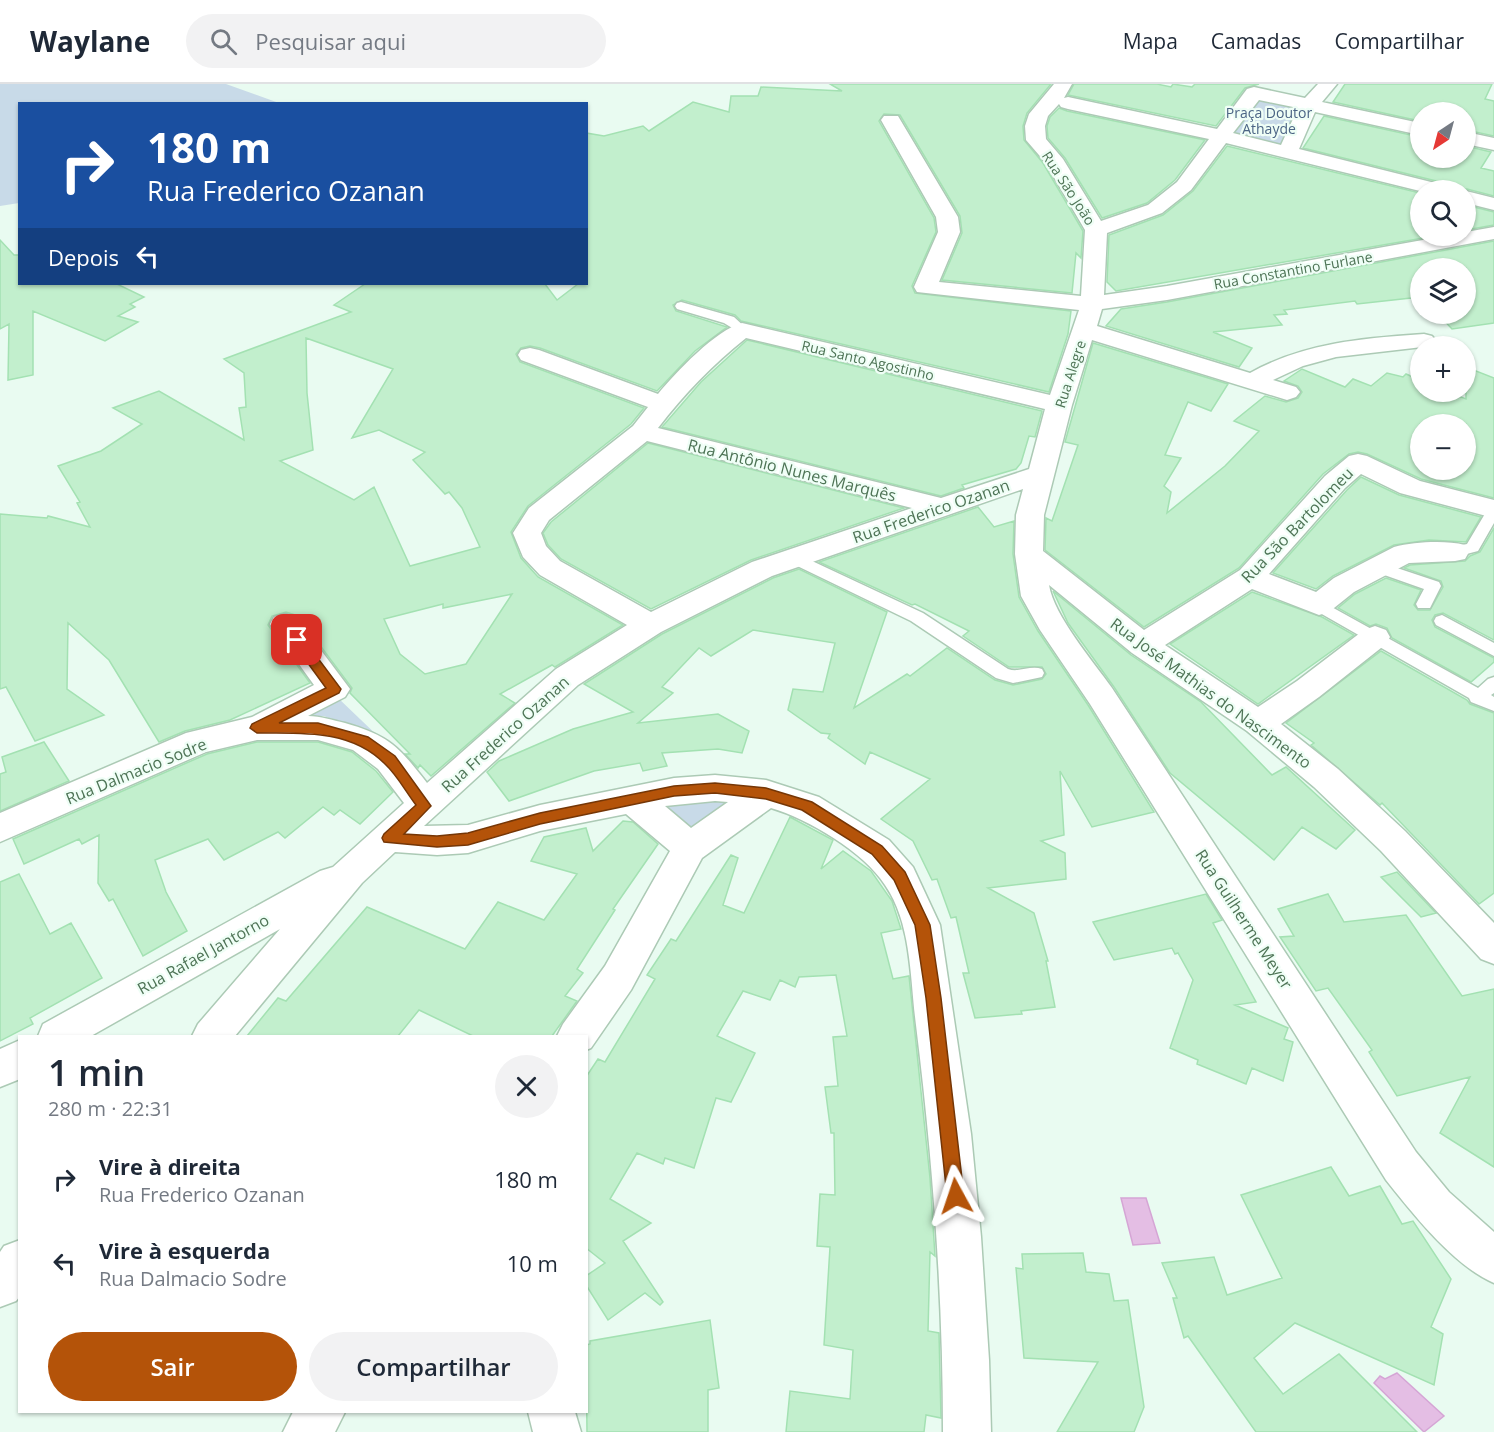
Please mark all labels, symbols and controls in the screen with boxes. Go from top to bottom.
search box [186,14,606,68]
text: Waylane [30,22,150,60]
icon: search [207,25,240,58]
text: Pesquisar aqui [255,26,406,56]
text: Mapa [1123,27,1178,55]
text: Camadas [1211,27,1301,55]
text: Compartilhar [1334,27,1464,55]
north arrow [1410,102,1476,168]
map controls [1410,102,1476,480]
park label: Praça Doutor Athayde [1226,103,1312,138]
text: 180 m [147,118,271,175]
icon: right [48,126,126,204]
street label: Rua São João [1038,147,1100,229]
text: Rua Frederico Ozanan [147,172,425,209]
button: search [1410,180,1476,246]
icon: left [131,240,164,273]
text: Depois [48,242,119,272]
street label: Rua Constantino Furlane [1212,247,1374,293]
button: layers [1410,258,1476,324]
street label: Rua Santo Agostinho [800,336,936,384]
button: + [1410,336,1476,402]
street label: Rua Alegre [1050,338,1090,410]
button: − [1410,414,1476,480]
street label: Rua Antônio Nunes Marquês [685,433,899,507]
street label: Rua São Bartolomeu [1236,462,1358,588]
street label: Rua Frederico Ozanan [850,474,1012,548]
street label: Rua José Mathias do Nascimento [1106,612,1316,774]
pin [271,614,322,665]
icon: arrive [280,623,313,656]
street label: Rua Frederico Ozanan [436,671,574,797]
street label: Rua Dalmacio Sodre [62,733,210,809]
street label: Rua Guilherme Meyer [1191,845,1298,993]
street label: Rua Rafael Jantorno [133,909,273,999]
text: 1 min [48,1048,145,1097]
button: close [495,1055,558,1118]
text: 280 m · 22:31 [48,1095,173,1122]
text: Vire à direita [99,1151,241,1181]
icon: right [48,1163,81,1196]
text: 180 m [494,1164,558,1194]
position arrow [924,1164,988,1228]
text: Rua Frederico Ozanan [99,1181,305,1208]
text: Vire à esquerda [99,1235,270,1265]
icon: left [48,1247,81,1280]
text: 10 m [507,1248,558,1278]
text: Rua Dalmacio Sodre [99,1265,287,1292]
button: Sair [48,1332,297,1401]
button: Compartilhar [309,1332,558,1401]

